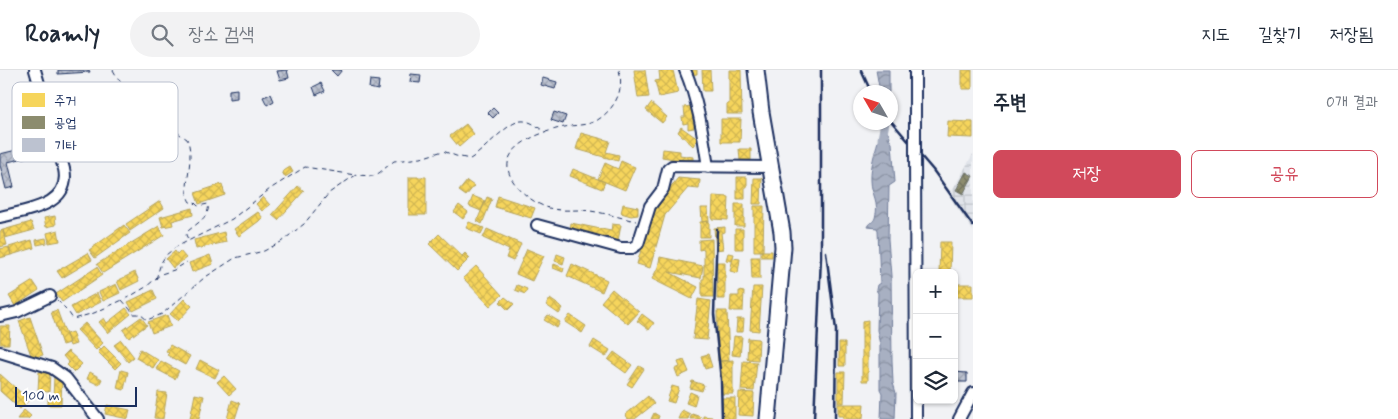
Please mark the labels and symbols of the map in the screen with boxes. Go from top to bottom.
legend [12,82,178,162]
north arrow [853,85,898,130]
text: 주거 [54,92,77,110]
text: 공업 [54,114,77,132]
text: 기타 [54,137,77,155]
scale bar [15,384,138,407]

